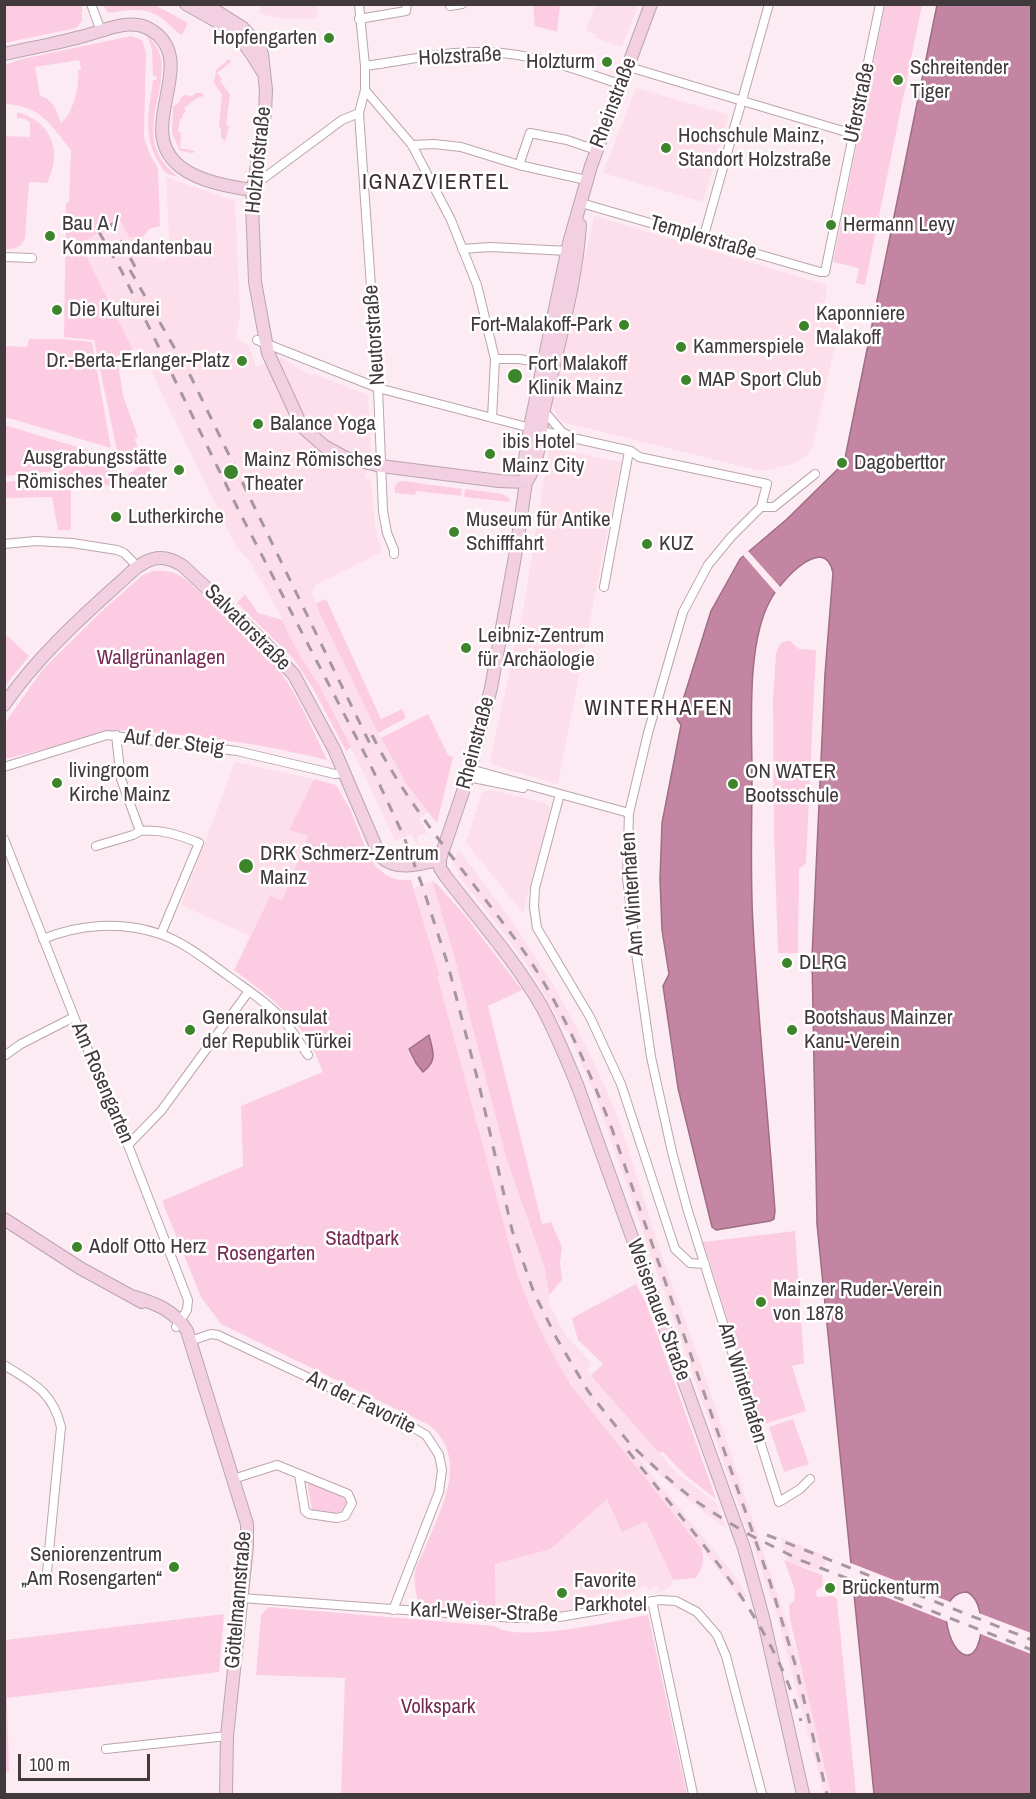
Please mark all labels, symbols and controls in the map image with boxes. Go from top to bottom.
place label: Hopfengarten [213,25,317,51]
marker: Hopfengarten [322,31,336,45]
street label: Holzstraße [418,42,502,72]
place label: Holzturm [526,49,595,75]
street label: Rheinstraße [585,54,643,152]
marker: Holzturm [600,55,614,69]
place label: Schreitender Tiger [910,55,1009,105]
street label: Uferstraße [839,61,881,145]
marker: Schreitender Tiger [891,73,905,87]
street label: Holzhofstraße [241,105,277,215]
place label: Hochschule Mainz, Standort Holzstraße [678,123,831,173]
marker: Hochschule Mainz, Standort Holzstraße [659,141,673,155]
district label: IGNAZVIERTEL [362,170,510,196]
place label: Bau A / Kommandantenbau [62,211,212,261]
street label: Templerstraße [647,211,759,265]
place label: Hermann Levy [843,212,955,238]
marker: Hermann Levy [824,218,838,232]
marker: Bau A / Kommandantenbau [43,229,57,243]
street label: Neutorstraße [359,284,391,386]
place label: Die Kulturei [69,297,160,323]
place label: Kaponniere Malakoff [816,301,905,351]
marker: Die Kulturei [50,303,64,317]
place label: Fort-Malakoff-Park [471,312,612,338]
marker: Fort-Malakoff-Park [617,318,631,332]
marker: Kaponniere Malakoff [797,319,811,333]
place label: Kammerspiele [693,334,804,360]
marker: Kammerspiele [674,340,688,354]
place label: Dr.-Berta-Erlanger-Platz [46,348,230,374]
place label: Fort Malakoff Klinik Mainz [528,351,627,401]
marker: Dr.-Berta-Erlanger-Platz [235,354,249,368]
marker: Fort Malakoff Klinik Mainz [506,367,524,385]
place label: MAP Sport Club [698,367,821,393]
marker: MAP Sport Club [679,373,693,387]
place label: Balance Yoga [270,411,376,437]
marker: Balance Yoga [251,417,265,431]
place label: ibis Hotel Mainz City [502,429,584,479]
place label: Ausgrabungsstätte Römisches Theater [17,445,167,495]
place label: Mainz Römisches Theater [244,447,382,497]
marker: ibis Hotel Mainz City [483,447,497,461]
place label: Dagoberttor [854,450,945,476]
marker: Dagoberttor [835,456,849,470]
marker: Ausgrabungsstätte Römisches Theater [172,463,186,477]
marker: Mainz Römisches Theater [222,463,240,481]
place label: Lutherkirche [128,504,224,530]
place label: Museum für Antike Schifffahrt [466,507,611,557]
marker: Lutherkirche [109,510,123,524]
marker: Museum für Antike Schifffahrt [447,525,461,539]
place label: KUZ [659,531,693,557]
marker: KUZ [640,537,654,551]
street label: Salvatorstraße [199,580,295,676]
place label: Leibniz-Zentrum für Archäologie [478,623,604,673]
marker: Leibniz-Zentrum für Archäologie [459,641,473,655]
park label: Wallgrünanlagen [97,645,225,671]
street label: Rheinstraße [452,694,500,792]
district label: WINTERHAFEN [585,696,733,722]
street label: Auf der Steig [123,724,225,762]
place label: livingroom Kirche Mainz [69,758,170,808]
place label: ON WATER Bootsschule [745,759,839,809]
marker: livingroom Kirche Mainz [50,776,64,790]
marker: ON WATER Bootsschule [726,777,740,791]
street label: Am Winterhafen [616,831,650,957]
place label: DRK Schmerz-Zentrum Mainz [260,841,439,891]
marker: DRK Schmerz-Zentrum Mainz [237,857,255,875]
place label: DLRG [799,950,847,976]
marker: DLRG [780,956,794,970]
place label: Generalkonsulat der Republik Türkei [202,1005,352,1055]
place label: Bootshaus Mainzer Kanu-Verein [804,1005,952,1055]
street label: Am Rosengarten [65,1019,139,1147]
marker: Generalkonsulat der Republik Türkei [183,1023,197,1037]
marker: Bootshaus Mainzer Kanu-Verein [785,1023,799,1037]
park label: Stadtpark [325,1226,399,1252]
place label: Adolf Otto Herz [89,1234,207,1260]
street label: Weisenauer Straße [621,1236,695,1384]
marker: Adolf Otto Herz [70,1240,84,1254]
park label: Rosengarten [217,1241,315,1267]
place label: Mainzer Ruder-Verein von 1878 [773,1277,942,1327]
marker: Mainzer Ruder-Verein von 1878 [754,1295,768,1309]
street label: Am Winterhafen [712,1320,772,1446]
street label: An der Favorite [303,1366,419,1440]
street label: Göttelmannstraße [220,1530,258,1670]
place label: Seniorenzentrum „Am Rosengarten“ [21,1542,162,1592]
marker: Seniorenzentrum „Am Rosengarten“ [167,1560,181,1574]
place label: Favorite Parkhotel [574,1568,647,1618]
place label: Brückenturm [842,1575,940,1601]
marker: Brückenturm [823,1581,837,1595]
marker: Favorite Parkhotel [555,1586,569,1600]
street label: Karl-Weiser-Straße [410,1598,558,1628]
park label: Volkspark [401,1694,475,1720]
scale bar [21,1742,153,1780]
text: 100 m [29,1752,70,1777]

